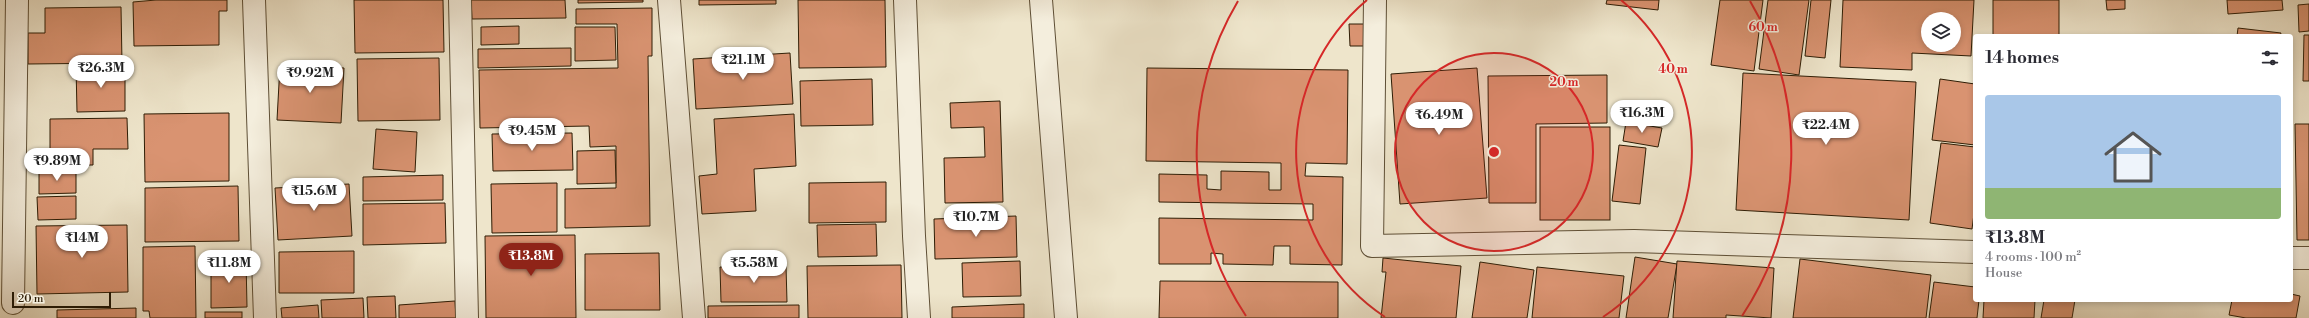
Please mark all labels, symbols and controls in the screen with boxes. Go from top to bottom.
map controls [1921,12,1961,52]
button: layers [1921,12,1961,52]
text: 60 m [1748,20,1778,35]
pin: ₹21.1M [710,47,776,81]
text: 14 homes [1985,47,2059,69]
icon: filters [2259,47,2281,69]
text: ₹21.1M [721,52,765,68]
pin: ₹26.3M [68,55,134,89]
text: ₹26.3M [77,60,125,76]
pin: ₹9.92M [277,60,343,94]
text: 40 m [1658,62,1688,77]
text: ₹9.92M [286,65,334,81]
text: 20 m [1549,75,1579,90]
pin: ₹16.3M [1609,100,1675,134]
pin: ₹6.49M [1406,102,1472,136]
text: ₹16.3M [1619,105,1665,121]
text: ₹6.49M [1415,107,1463,123]
pin: ₹22.4M [1793,112,1859,146]
text: ₹22.4M [1802,117,1850,133]
pin: ₹9.45M [499,118,565,152]
icon: home [2097,121,2169,193]
text: ₹9.45M [508,123,556,139]
centre of rings [1487,145,1501,159]
pin: ₹9.89M [24,148,90,182]
text: ₹9.89M [33,153,81,169]
pin: ₹15.6M [281,178,347,212]
text: ₹15.6M [291,183,337,199]
pin: ₹10.7M [943,204,1009,238]
text: ₹10.7M [953,209,999,225]
pin: ₹14M [58,225,106,259]
text: ₹13.8M [1985,227,2045,249]
text: ₹14M [65,230,99,246]
pin: ₹13.8M [498,243,564,277]
text: ₹13.8M [508,248,554,264]
text: 4 rooms · 100 m² [1985,249,2081,265]
pin: ₹11.8M [196,250,262,284]
pin: ₹5.58M [721,250,787,284]
text: ₹11.8M [207,255,251,271]
text: ₹5.58M [730,255,778,271]
text: House [1985,265,2022,281]
scale bar [12,290,111,309]
text: 20 m [18,292,43,306]

